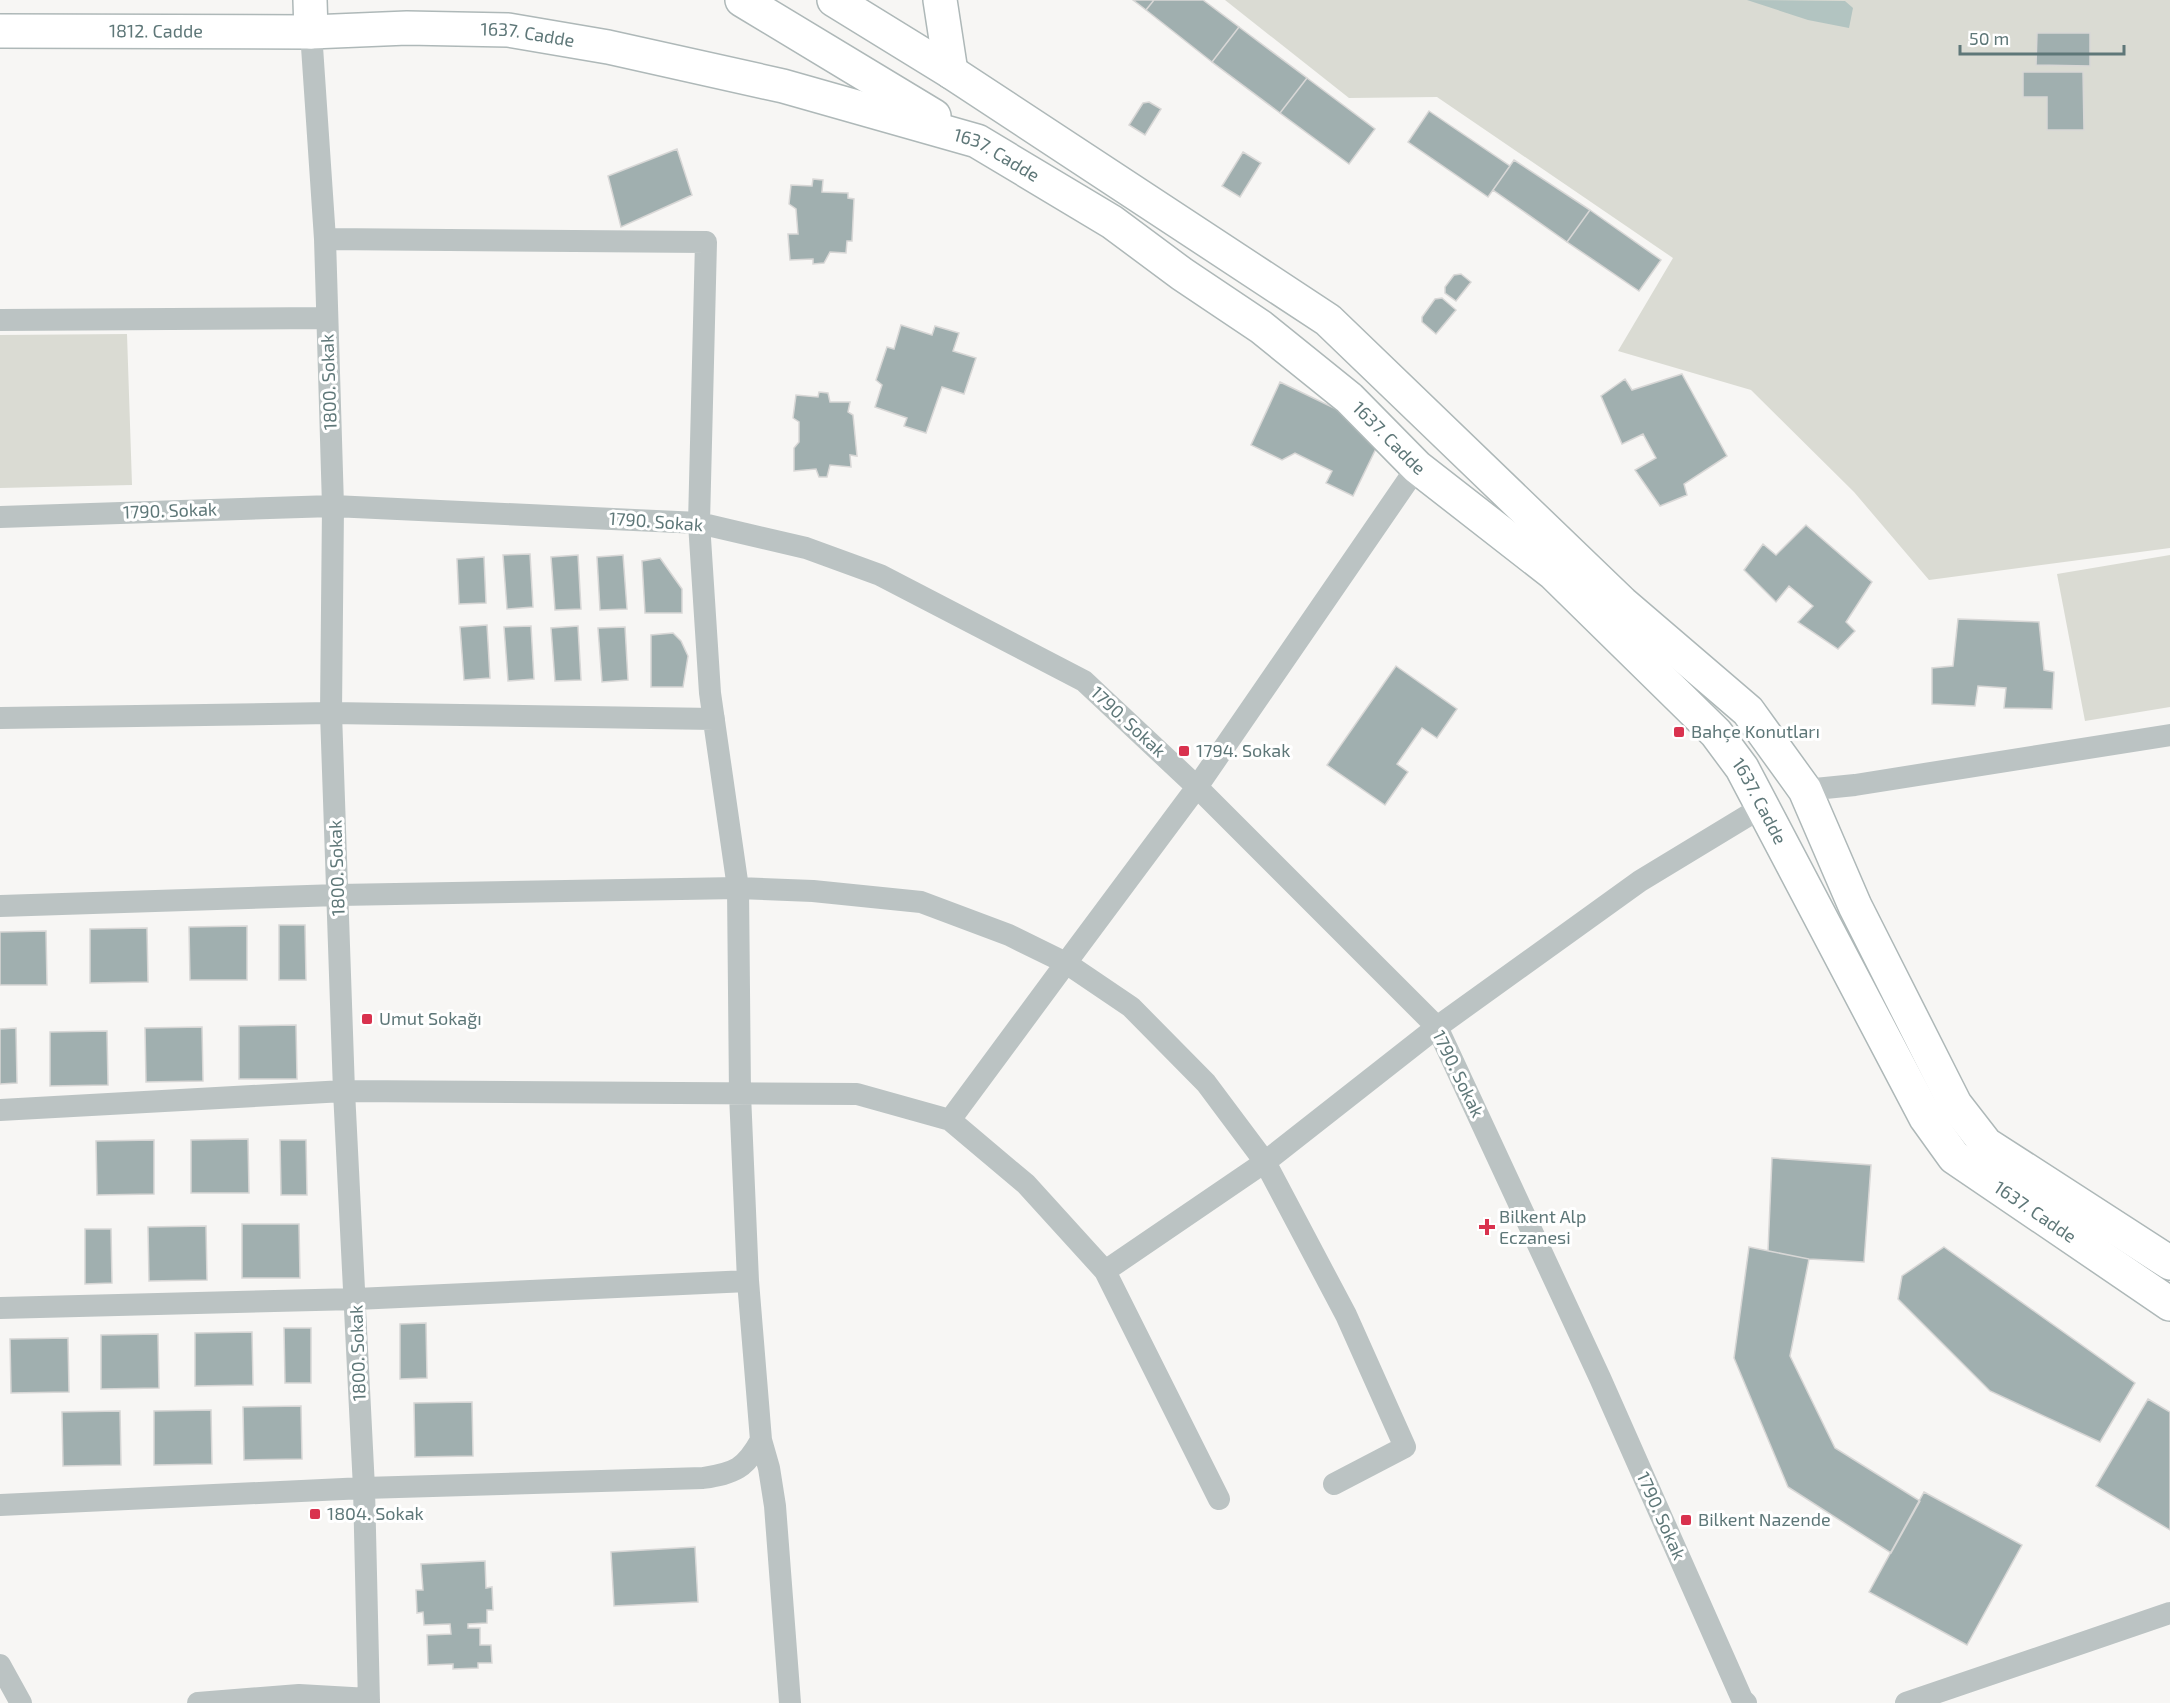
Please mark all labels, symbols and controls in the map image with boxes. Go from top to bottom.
street label: 1637. Cadde [480,17,576,51]
scale bar [1960,18,2124,56]
street label: 1812. Cadde [109,19,203,42]
text: 50 m [1969,27,2009,49]
street label: 1637. Cadde [951,123,1044,186]
street label: 1800. Sokak [315,333,341,431]
street label: 1637. Cadde [1348,396,1430,479]
street label: 1790. Sokak [123,497,217,523]
street label: 1790. Sokak [608,507,704,535]
street label: 1790. Sokak [1087,681,1171,761]
place label: Bahçe Konutları [1691,720,1820,743]
marker: Bahçe Konutları [1672,725,1686,739]
place label: 1794. Sokak [1196,739,1290,761]
marker: 1794. Sokak [1177,744,1191,758]
street label: 1637. Cadde [1728,753,1792,848]
street label: 1800. Sokak [323,819,349,917]
place label: Umut Sokağı [379,1007,482,1029]
marker: Umut Sokağı [360,1012,374,1026]
street label: 1790. Sokak [1428,1026,1489,1121]
street label: 1637. Cadde [1990,1176,2081,1247]
place label: Bilkent Alp Eczanesi [1499,1205,1586,1248]
marker: Bilkent Alp Eczanesi [1480,1220,1494,1234]
street label: 1800. Sokak [344,1304,370,1402]
street label: 1790. Sokak [1633,1468,1691,1563]
place label: 1804. Sokak [327,1502,424,1524]
marker: 1804. Sokak [308,1507,322,1521]
place label: Bilkent Nazende [1698,1508,1831,1530]
marker: Bilkent Nazende [1679,1513,1693,1527]

